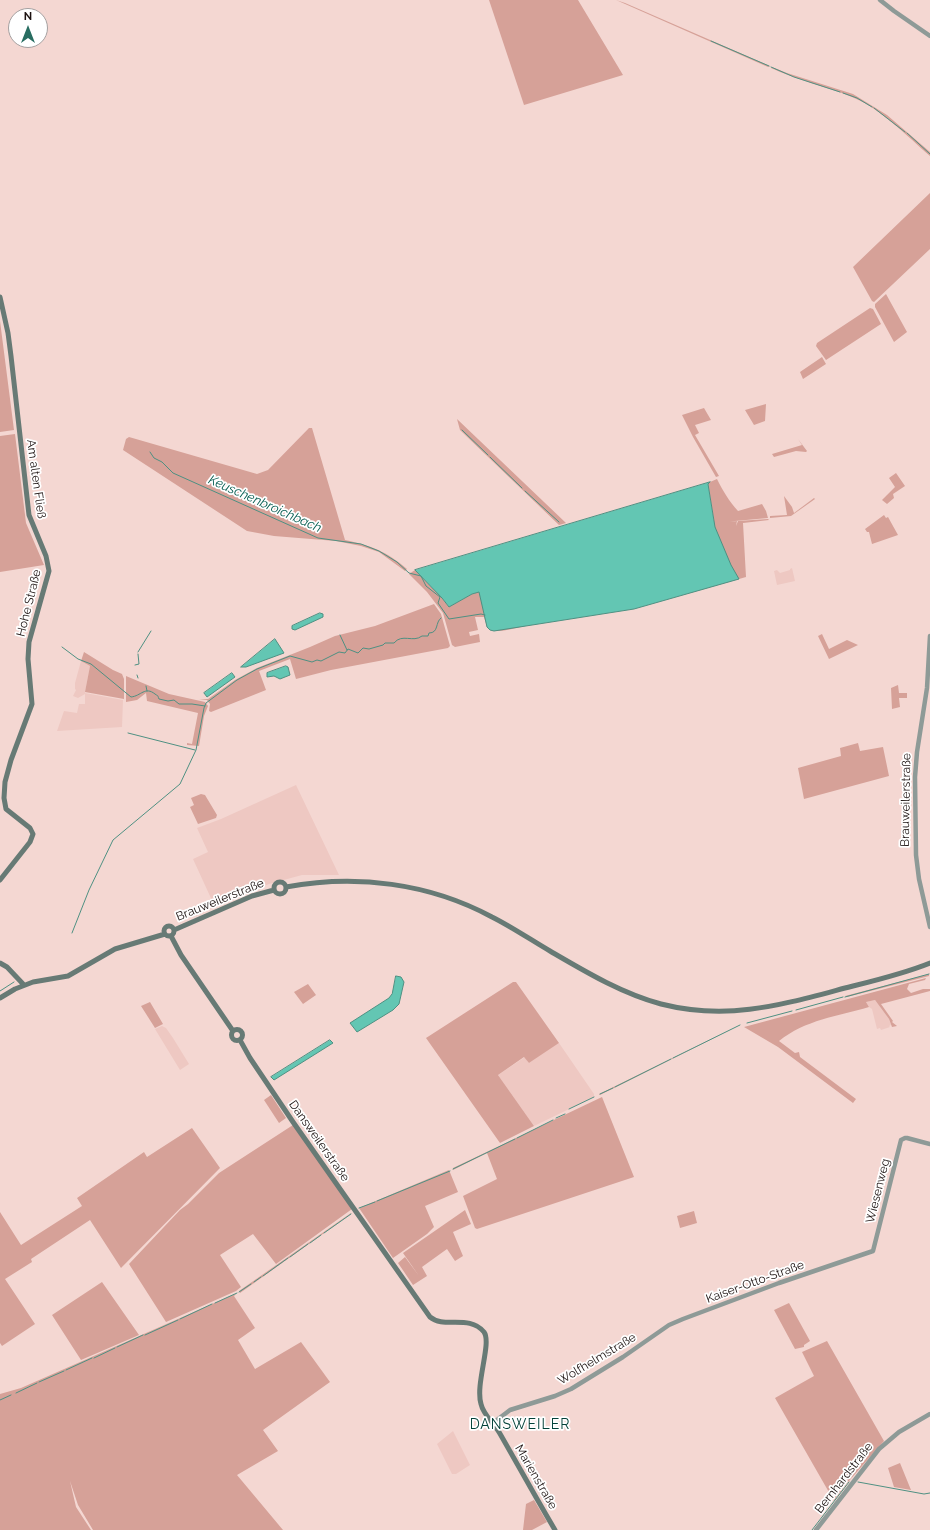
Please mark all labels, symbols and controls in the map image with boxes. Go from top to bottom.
north arrow [8,8,48,48]
text: N [24,10,32,23]
street label: Am alten Fließ [23,439,49,519]
water label: Keuschenbroichbach [206,472,324,536]
street label: Hohe Straße [14,568,44,638]
street label: Brauweilerstraße [898,753,914,847]
street label: Brauweilerstraße [174,876,266,924]
street label: Dansweilerstraße [286,1098,352,1184]
street label: Wiesenweg [863,1157,893,1225]
street label: Kaiser-Otto-Straße [704,1258,806,1306]
street label: Wolfhelmstraße [555,1330,639,1388]
district label: DANSWEILER [470,1417,570,1433]
street label: Bernhardstraße [812,1440,876,1516]
street label: Marienstraße [512,1442,560,1512]

